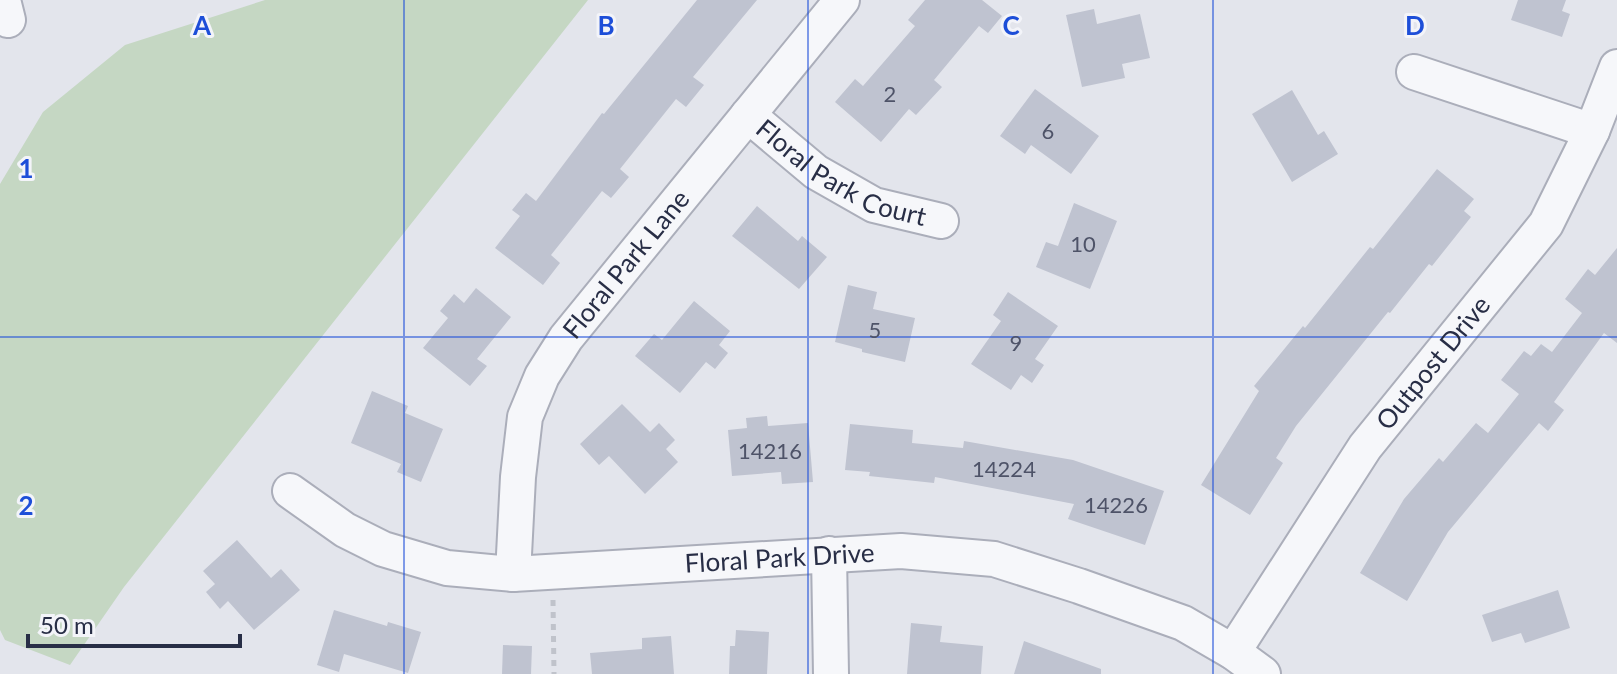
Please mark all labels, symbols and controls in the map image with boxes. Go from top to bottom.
text: A [192,9,212,41]
text: B [597,9,615,41]
text: C [1002,9,1020,41]
text: D [1405,9,1425,41]
house number: 2 [884,80,896,107]
street label: Floral Park Court [750,112,930,232]
house number: 6 [1042,117,1054,144]
text: 1 [18,152,34,184]
street label: Floral Park Lane [555,183,695,344]
house number: 10 [1070,230,1096,257]
street label: Outpost Drive [1369,289,1496,436]
house number: 5 [869,316,881,343]
house number: 9 [1010,329,1022,356]
house number: 14216 [738,437,802,464]
house number: 14224 [972,455,1036,482]
text: 2 [18,489,34,521]
house number: 14226 [1084,491,1148,518]
street label: Floral Park Drive [684,536,875,579]
scale bar [28,598,240,648]
text: 50 m [40,610,94,639]

